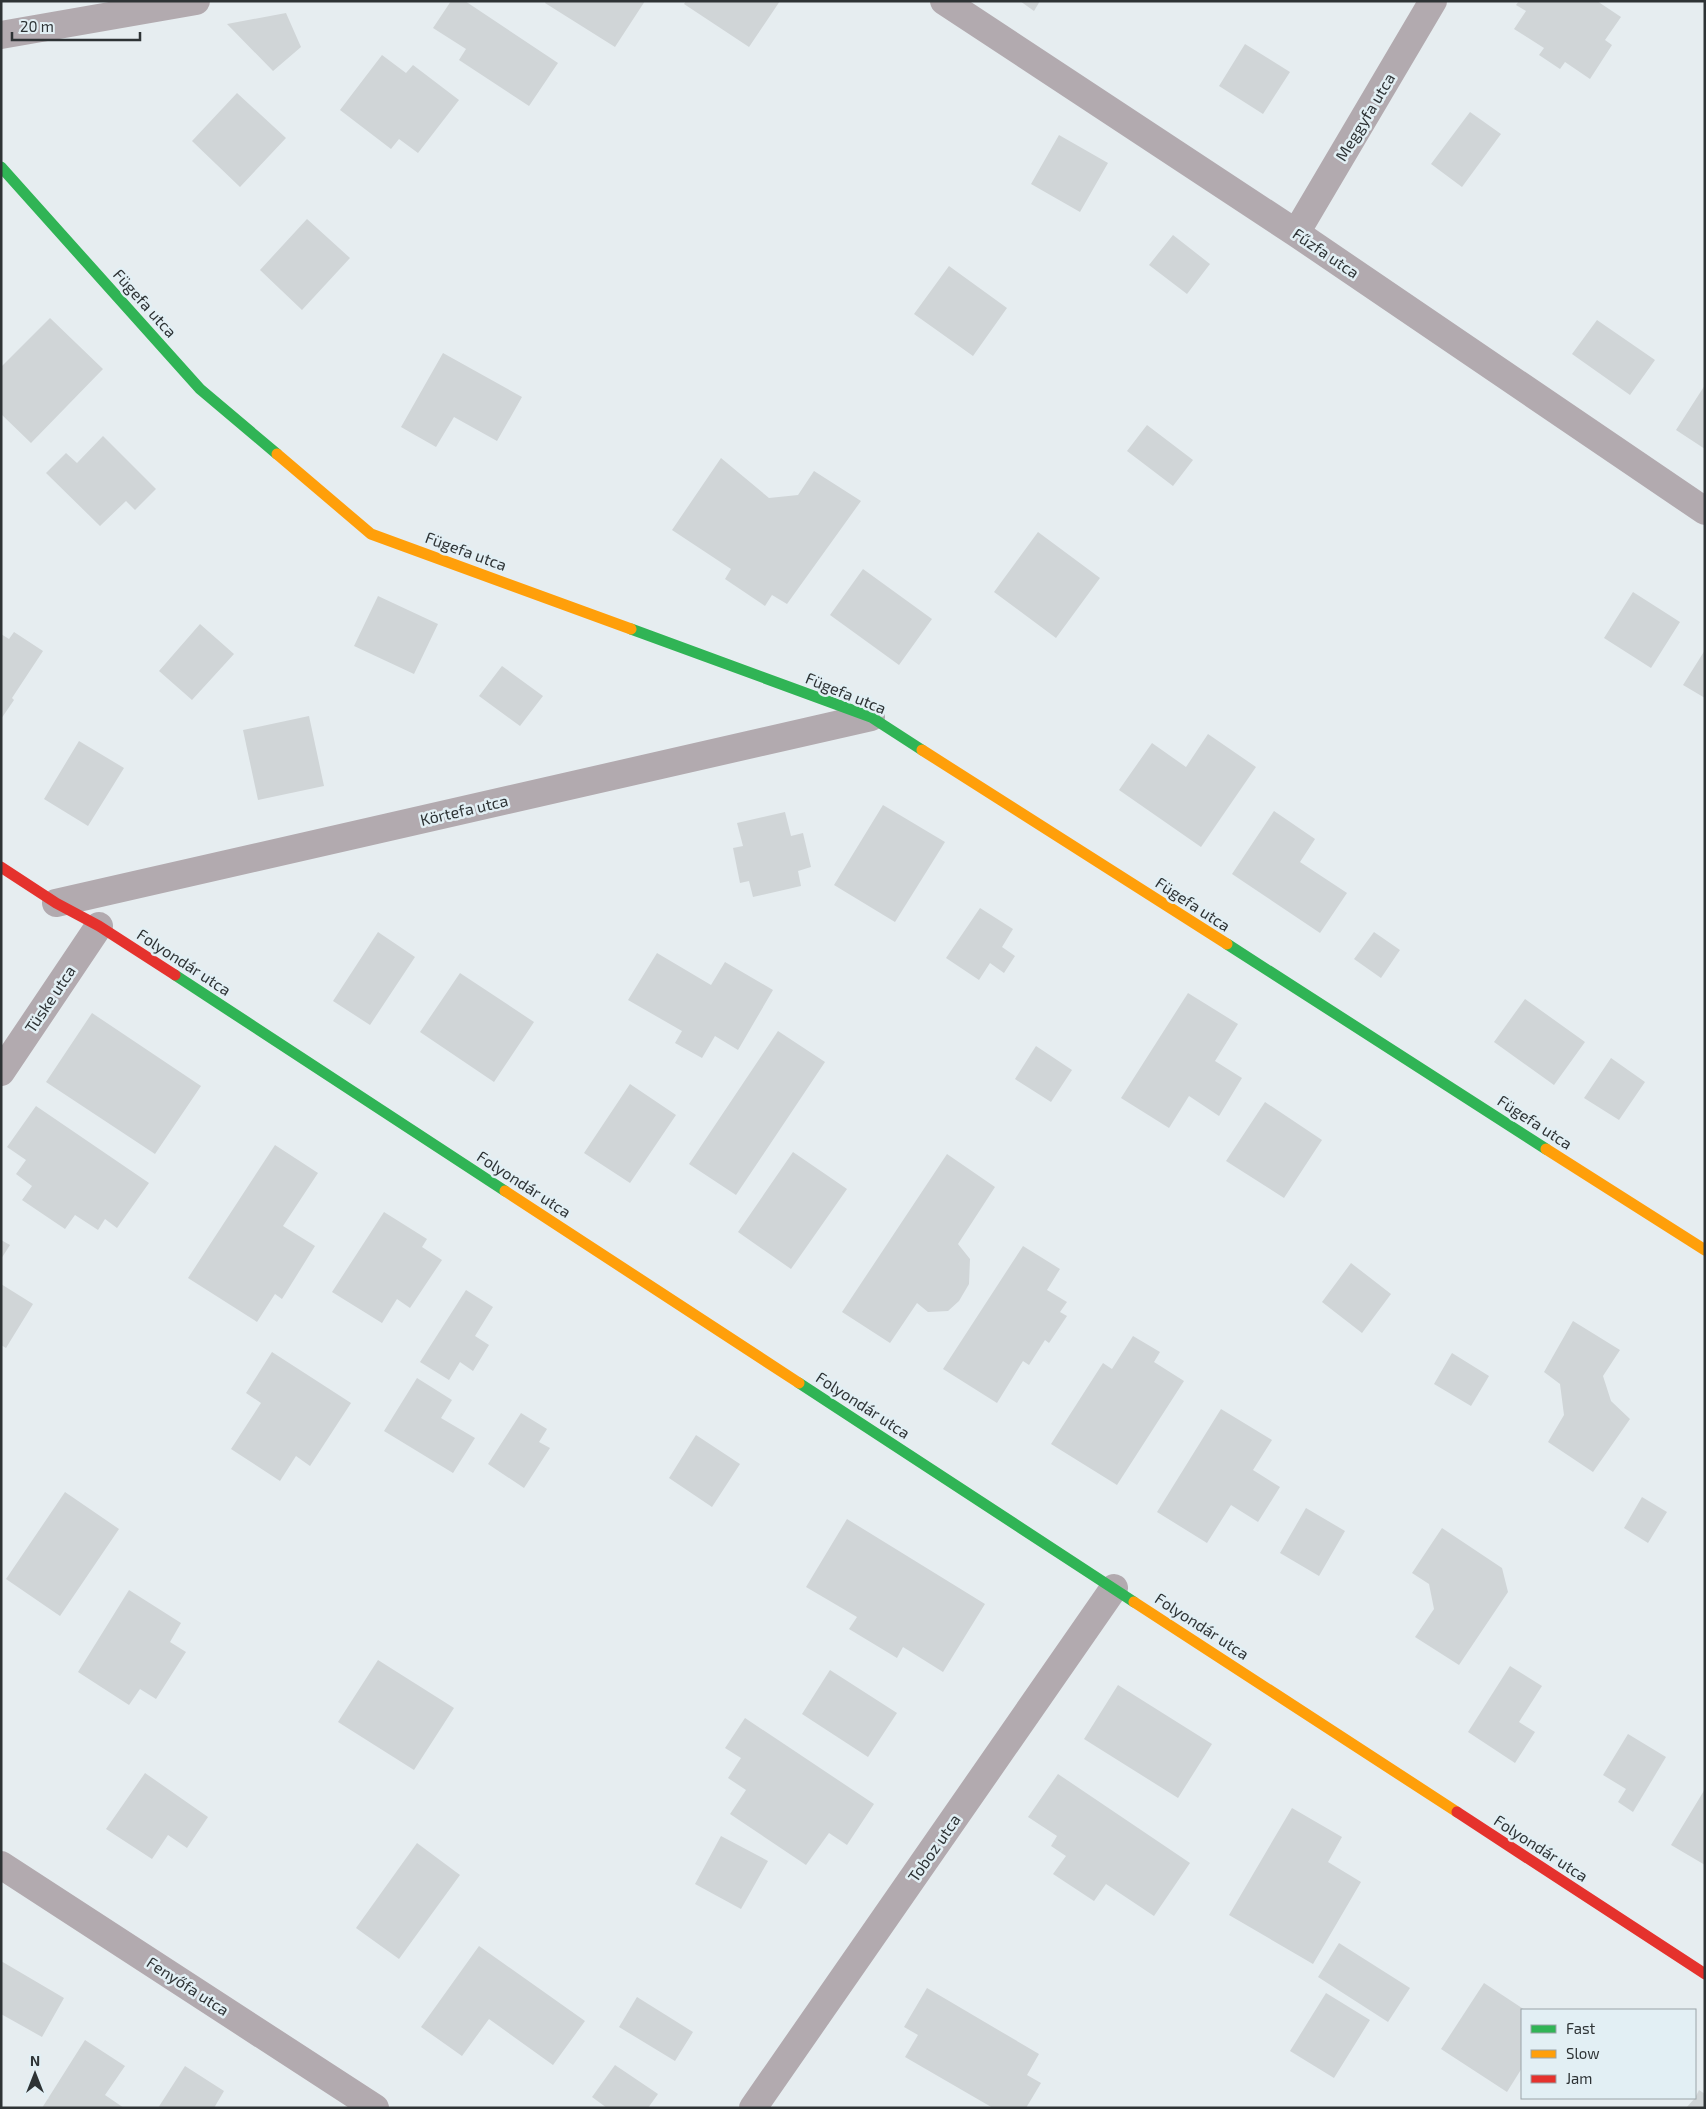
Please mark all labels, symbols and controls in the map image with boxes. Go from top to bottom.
scale bar [12,10,140,42]
text: 20 m [20,17,54,35]
street label: Meggyfa utca [1331,69,1398,164]
street label: Fűzfa utca [1290,223,1363,282]
street label: Fügefa utca [110,265,181,341]
street label: Fügefa utca [423,527,509,574]
street label: Fügefa utca [803,668,889,717]
street label: Körtefa utca [418,790,510,829]
street label: Fügefa utca [1152,872,1234,935]
street label: Folyondár utca [134,924,235,999]
street label: Tüske utca [20,961,79,1036]
street label: Fügefa utca [1494,1090,1576,1153]
street label: Folyondár utca [474,1146,575,1221]
street label: Folyondár utca [813,1367,914,1442]
street label: Folyondár utca [1152,1588,1253,1663]
street label: Toboz utca [903,1810,964,1885]
street label: Folyondár utca [1491,1810,1592,1885]
street label: Fenyőfa utca [144,1952,233,2019]
legend [1521,2009,1696,2099]
text: Fast [1566,2019,1596,2037]
text: Slow [1566,2044,1600,2062]
north arrow [10,2049,60,2099]
text: N [30,2052,40,2069]
text: Jam [1566,2069,1592,2087]

